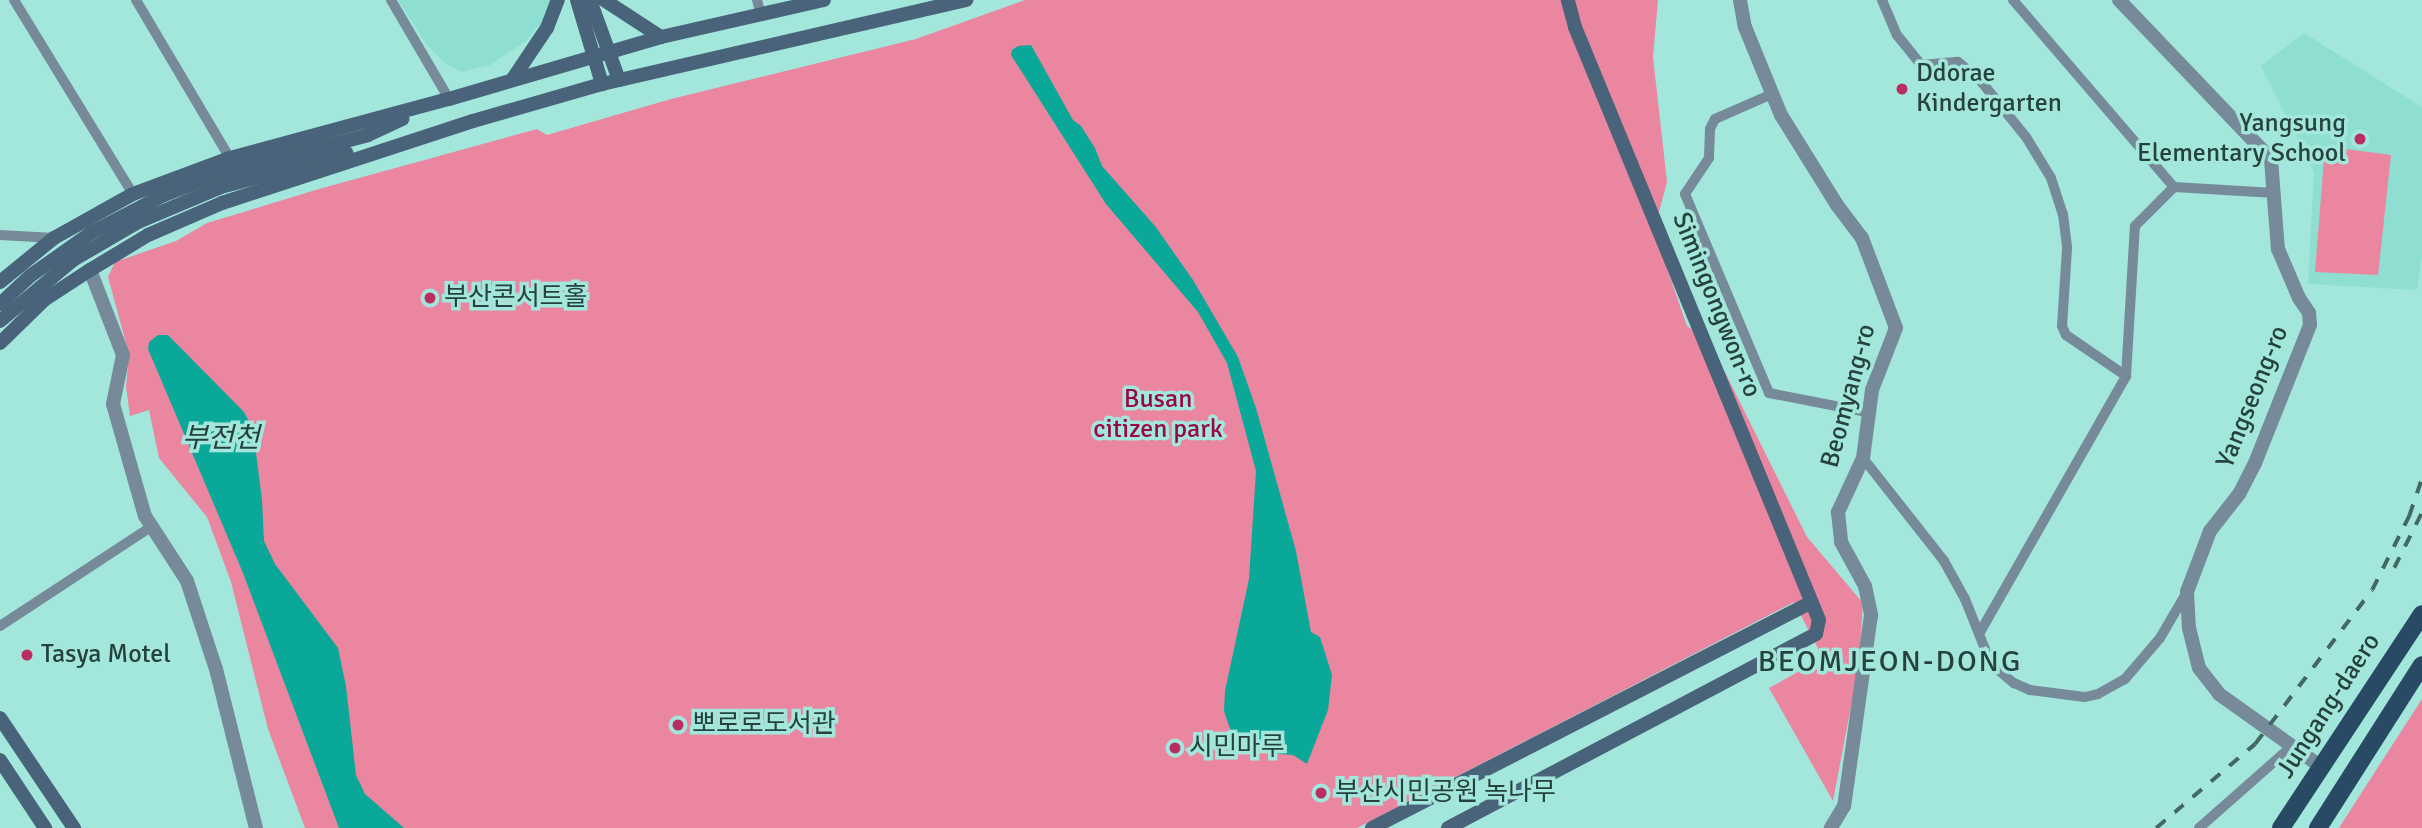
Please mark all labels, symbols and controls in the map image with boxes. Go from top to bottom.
place label: Ddorae Kindergarten [1916,58,2062,119]
marker: Ddorae Kindergarten [1894,81,1910,97]
place label: Yangsung Elementary School [2137,108,2346,170]
marker: Yangsung Elementary School [2352,131,2368,147]
street label: Simingongwon-ro [1665,208,1767,402]
place label: 부산콘서트홀 [444,282,588,314]
marker: 부산콘서트홀 [422,290,438,306]
street label: Beomyang-ro [1815,321,1883,471]
street label: Yangseong-ro [2210,321,2296,473]
park label: Busan citizen park [1093,384,1223,446]
water label: 부전천 [182,421,260,455]
street label: Jungang-daero [2271,628,2387,784]
place label: Tasya Motel [41,639,171,671]
district label: BEOMJEON-DONG [1759,644,2021,680]
marker: Tasya Motel [19,647,35,663]
place label: 뽀로로도서관 [692,709,836,741]
marker: 뽀로로도서관 [670,717,686,733]
place label: 시민마루 [1189,732,1285,764]
marker: 시민마루 [1167,740,1183,756]
place label: 부산시민공원 녹나무 [1335,777,1556,809]
marker: 부산시민공원 녹나무 [1313,785,1329,801]

